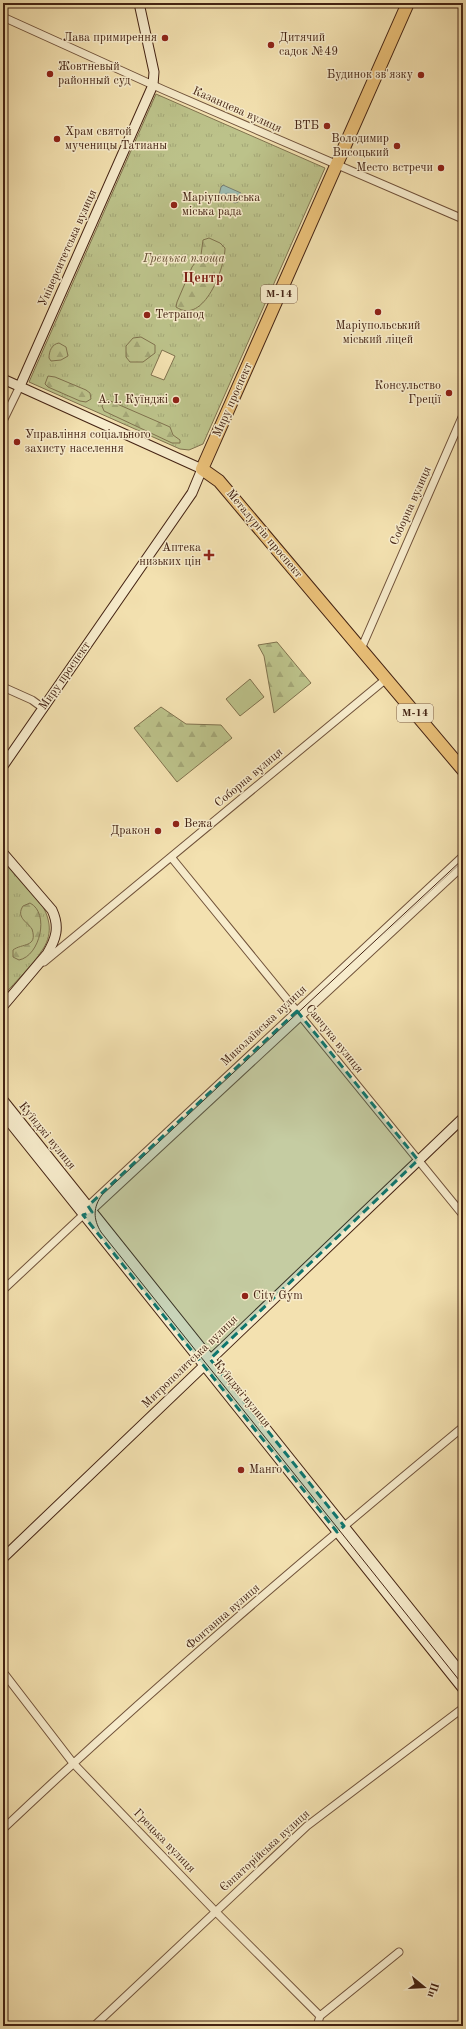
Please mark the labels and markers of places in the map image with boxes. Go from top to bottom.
place label: Лава примирення [63,32,157,44]
place label: Дитячий садок №49 [279,32,338,58]
marker: Лава примирення [160,33,170,43]
marker: Дитячий садок №49 [266,40,276,50]
place label: Жовтневый районный суд [58,61,131,87]
marker: Жовтневый районный суд [45,69,55,79]
place label: Будинок зв'язку [327,69,414,81]
marker: Будинок зв'язку [416,70,426,80]
place label: ВТБ [294,120,319,132]
marker: ВТБ [322,121,332,131]
place label: Храм святой мученицы Татианы [65,126,167,152]
place label: Володимир Висоцький [331,133,389,159]
marker: Храм святой мученицы Татианы [52,134,62,144]
marker: Володимир Висоцький [392,141,402,151]
place label: Место встречи [356,162,433,174]
marker: Место встречи [436,163,446,173]
place label: Маріупольська міська рада [182,191,260,218]
marker: Маріупольська міська рада [169,200,179,210]
marker: Маріупольський міський ліцей [373,307,383,317]
place label: Тетрапод [155,309,204,321]
marker: Тетрапод [142,310,152,320]
place label: Маріупольський міський ліцей [335,319,421,346]
place label: Консульство Греції [375,380,442,406]
marker: Консульство Греції [444,388,454,398]
place label: А. І. Куїнджі [98,393,168,406]
marker: А. І. Куїнджі [171,395,181,405]
place label: Управління соціального захисту населення [25,428,151,455]
marker: Управління соціального захисту населення [12,437,22,447]
place label: Аптека низьких цін [139,542,201,568]
marker: Аптека низьких цін [204,550,214,560]
place label: Вежа [184,818,212,830]
marker: Вежа [171,819,181,829]
place label: Дракон [110,825,150,837]
marker: Дракон [153,826,163,836]
place label: City Gym [253,1290,303,1302]
marker: City Gym [240,1291,250,1301]
place label: Манго [249,1464,282,1476]
marker: Манго [236,1465,246,1475]

